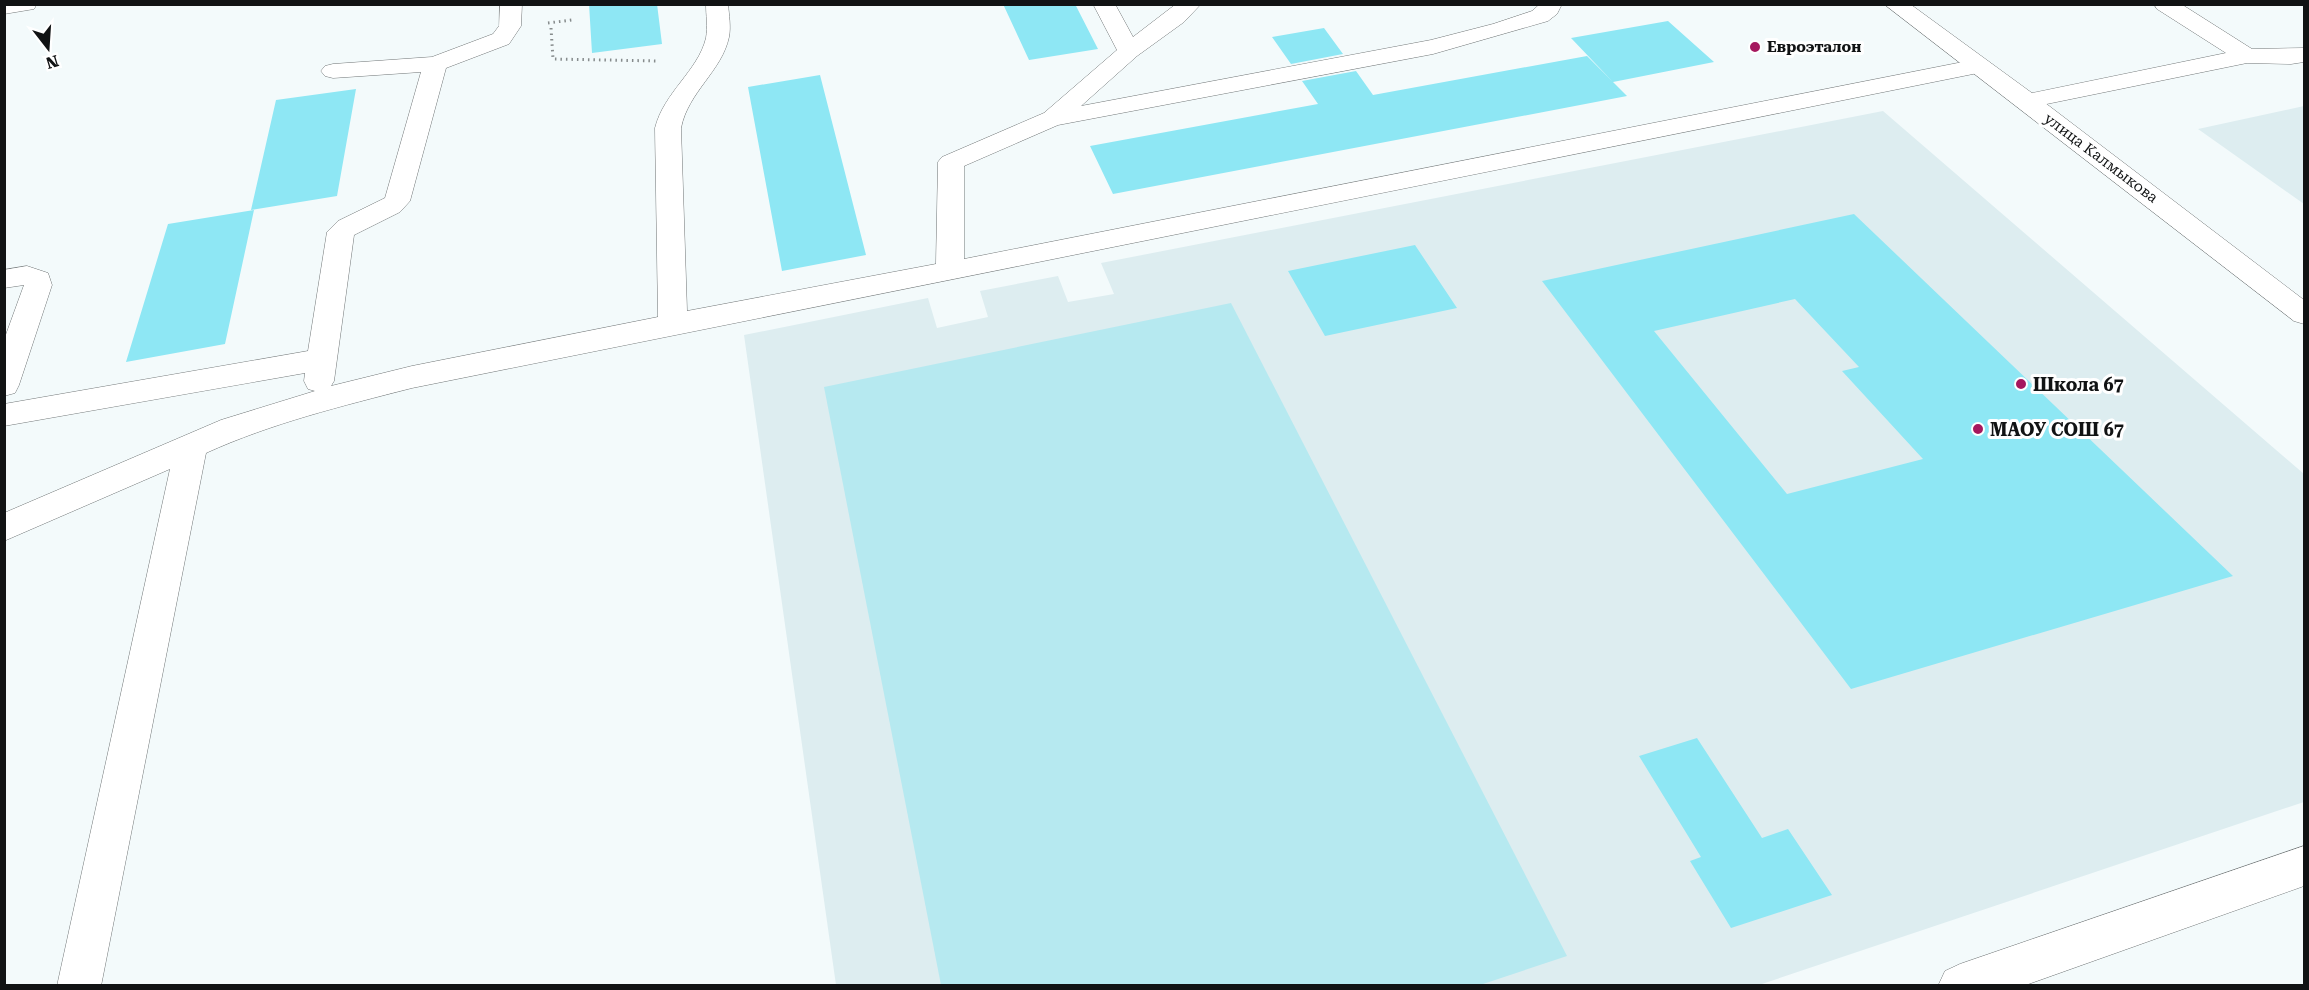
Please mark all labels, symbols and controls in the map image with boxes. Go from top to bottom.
north arrow [18,18,78,78]
place label: Евроэталон [1767,38,1861,56]
marker: Евроэталон [1748,40,1762,54]
text: N [44,51,61,73]
street label: улица Калмыкова [2041,109,2161,207]
place label: Школа 67 [2033,374,2124,395]
marker: Школа 67 [2014,377,2028,391]
place label: МАОУ СОШ 67 [1990,419,2124,440]
marker: МАОУ СОШ 67 [1971,422,1985,436]

